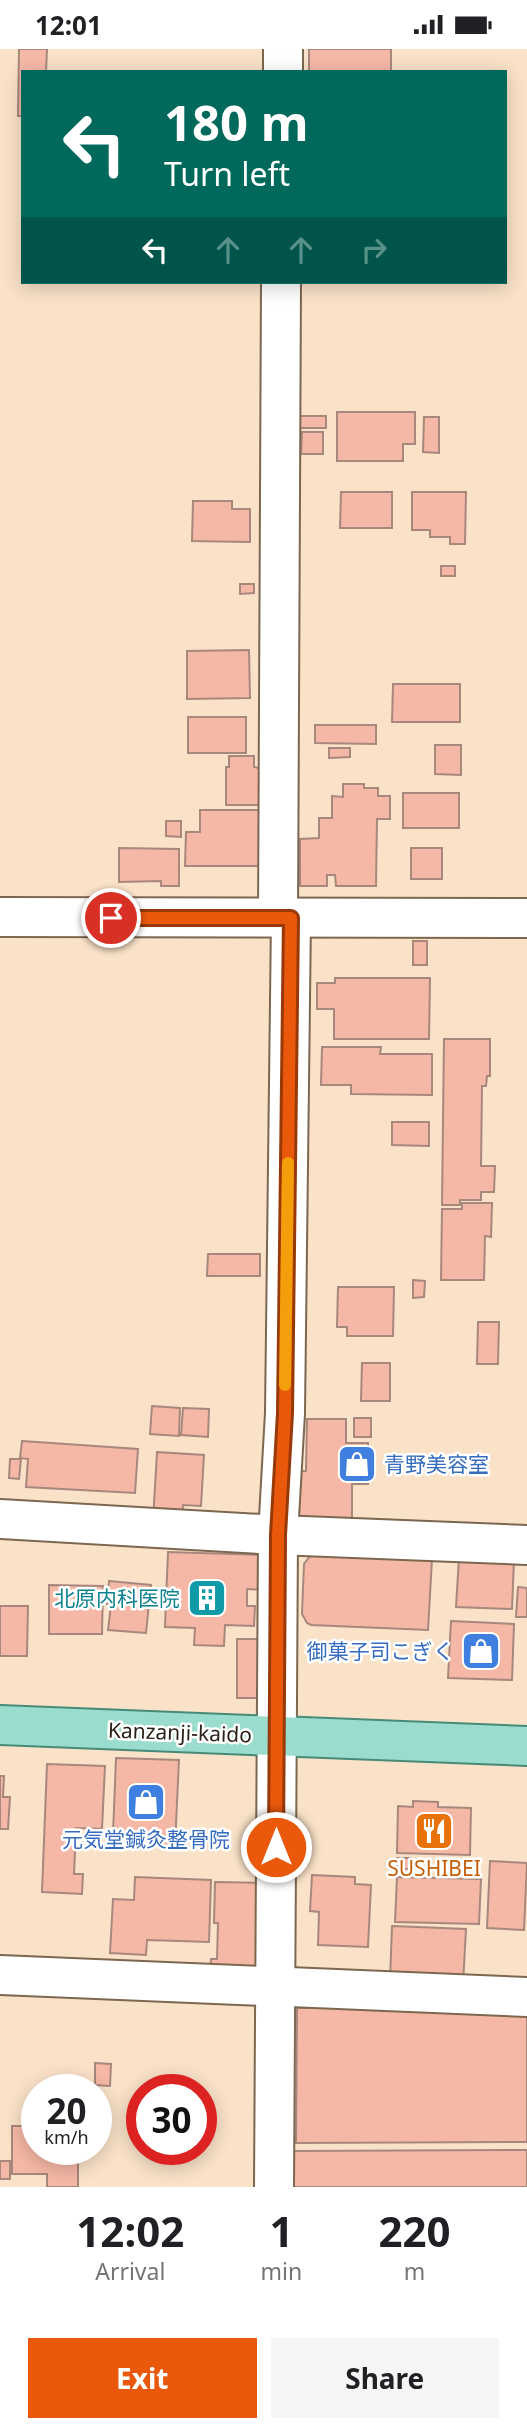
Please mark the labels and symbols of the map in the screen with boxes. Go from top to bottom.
pin [81,888,141,948]
shop icon: 青野美容室 [336,1443,378,1485]
place label: 青野美容室 [384,1450,489,1478]
building icon: 北原内科医院 [186,1577,228,1619]
place label: 北原内科医院 [54,1584,180,1612]
shop icon: 御菓子司こぎく [460,1630,502,1672]
place label: 御菓子司こぎく [307,1637,454,1665]
street label: Kanzanji-kaido [108,1715,252,1749]
shop icon: 元気堂鍼灸整骨院 [125,1781,167,1823]
position arrow [239,1810,313,1884]
restaurant icon: SUSHIBEI [413,1810,455,1852]
place label: 元気堂鍼灸整骨院 [62,1825,230,1853]
place label: SUSHIBEI [387,1854,481,1882]
speed limit sign: 30 [126,2074,217,2165]

